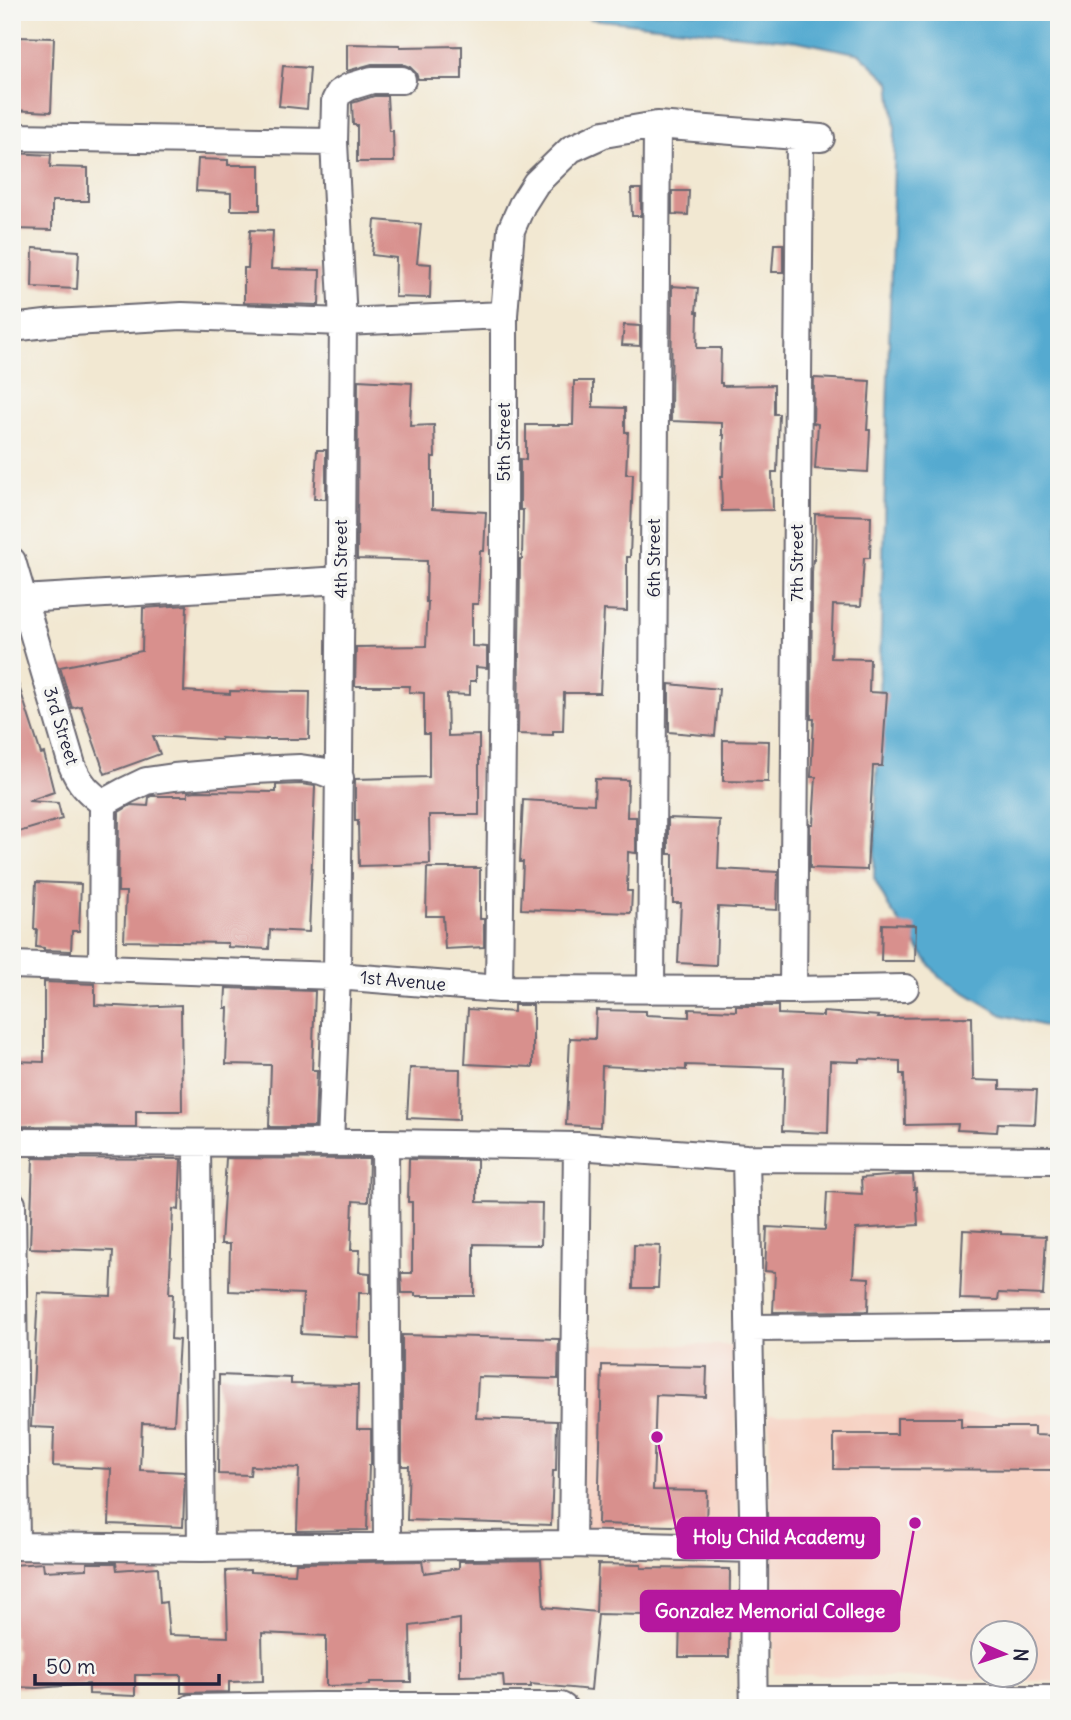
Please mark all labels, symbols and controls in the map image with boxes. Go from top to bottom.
street label: 5th Street [492,402,515,482]
street label: 6th Street [642,518,665,598]
street label: 4th Street [329,519,352,599]
street label: 7th Street [785,524,808,602]
street label: 3rd Street [39,684,84,768]
street label: 1st Avenue [359,965,447,996]
callout: Holy Child Academy [678,1518,879,1558]
text: Holy Child Academy [693,1525,865,1549]
callout: Gonzalez Memorial College [641,1591,899,1631]
text: Gonzalez Memorial College [655,1599,885,1623]
north arrow [970,1618,1040,1688]
scale bar [35,1643,219,1687]
text: N [1009,1648,1033,1662]
text: 50 m [46,1653,95,1680]

